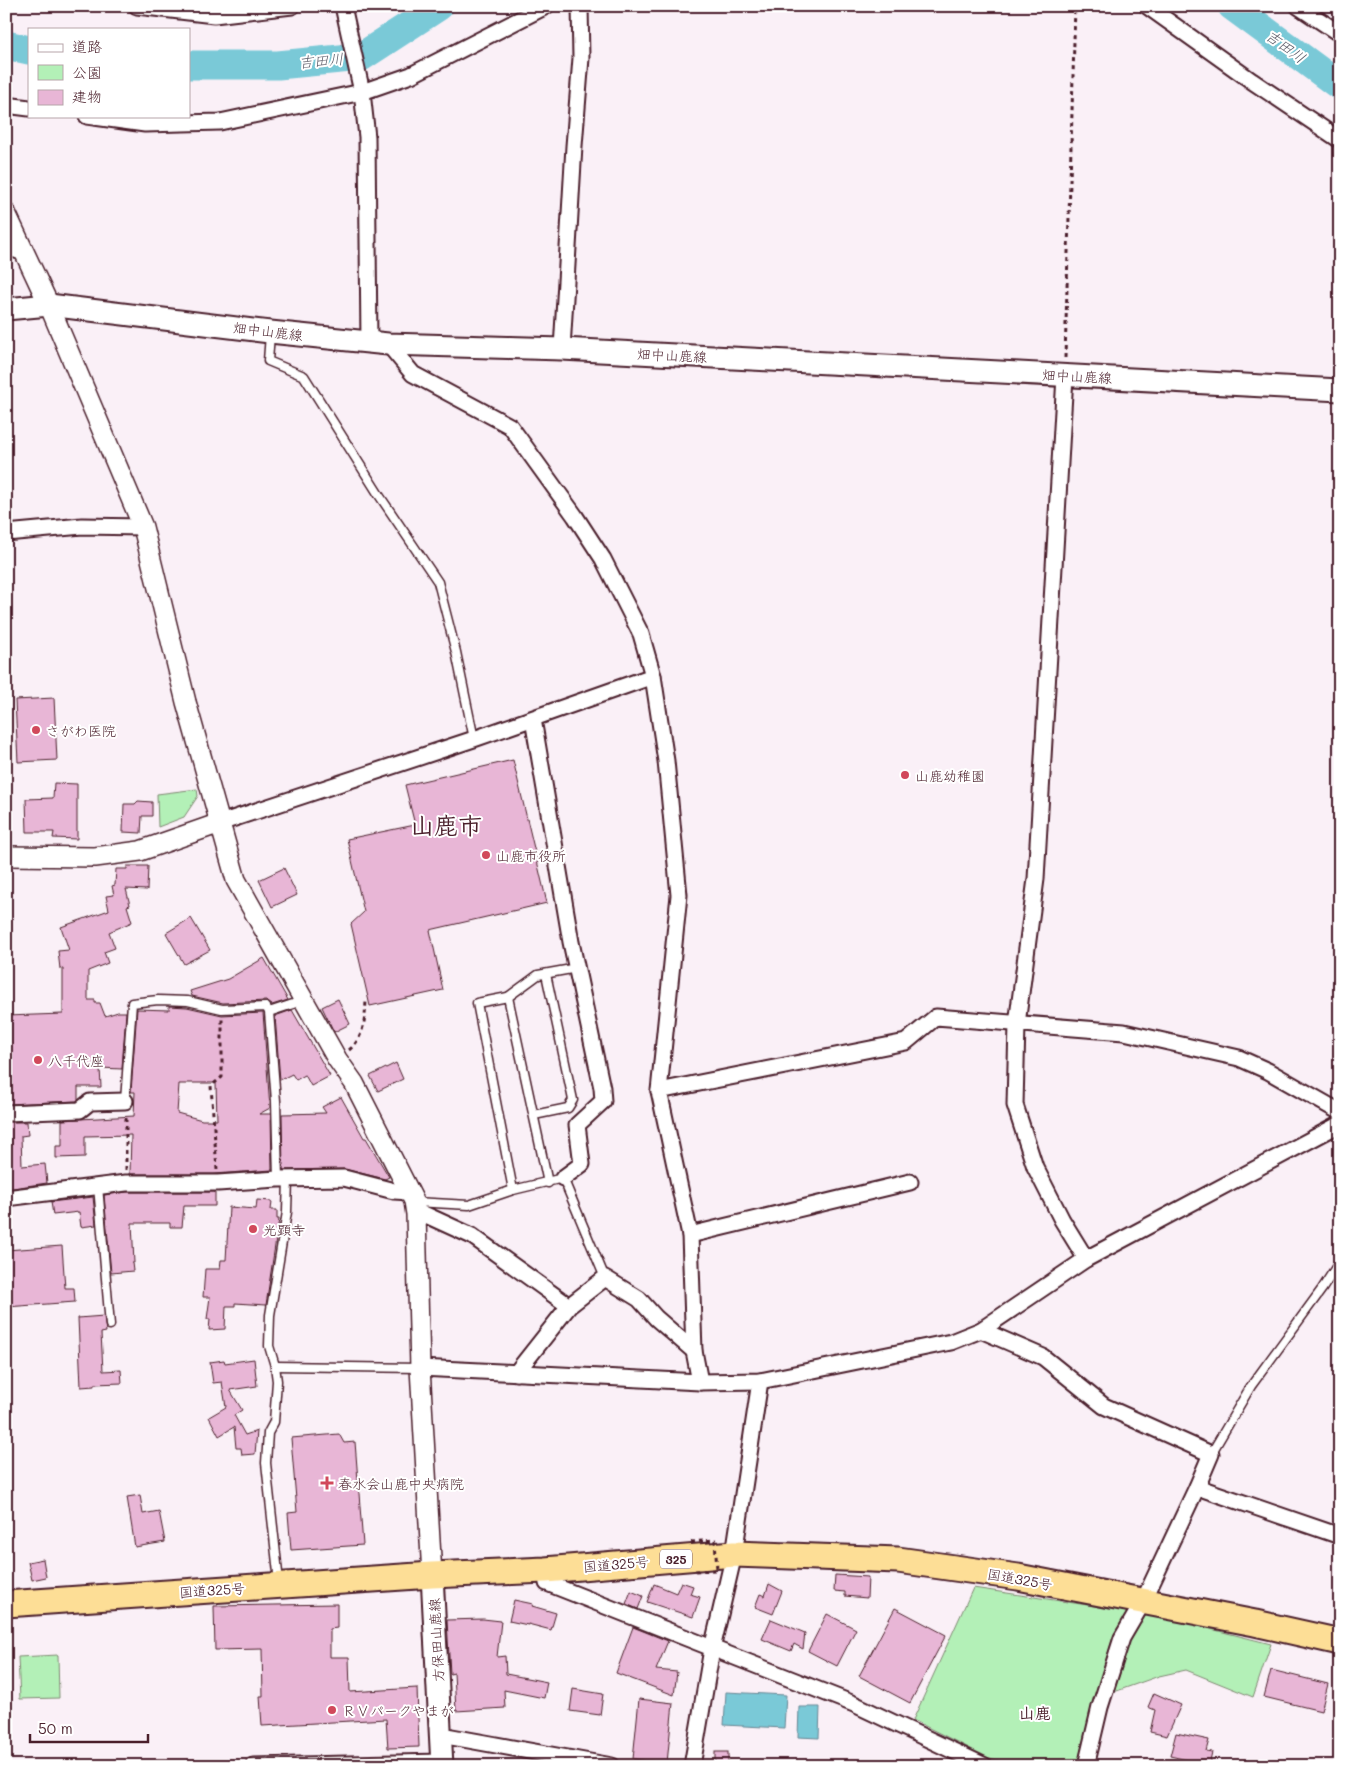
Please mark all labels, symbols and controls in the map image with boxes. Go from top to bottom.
water label: 吉田川 [1262,25,1310,67]
legend [28,28,190,118]
text: 道路 [72,36,102,56]
water label: 吉田川 [298,48,344,72]
text: 公園 [72,62,102,82]
text: 建物 [72,86,102,106]
street label: 畑中山鹿線 [232,317,304,345]
street label: 畑中山鹿線 [637,344,707,366]
street label: 畑中山鹿線 [1042,365,1112,387]
place label: さがわ医院 [46,721,116,740]
marker: さがわ医院 [30,724,42,736]
place label: 山鹿幼稚園 [915,766,985,785]
marker: 山鹿幼稚園 [899,769,911,781]
district label: 山鹿市 [410,809,482,840]
place label: 山鹿市役所 [496,846,566,865]
marker: 山鹿市役所 [480,849,492,861]
place label: 八千代座 [48,1051,104,1070]
marker: 八千代座 [32,1054,44,1066]
place label: 光顕寺 [263,1220,305,1239]
marker: 光顕寺 [247,1223,259,1235]
place label: 春水会山鹿中央病院 [338,1474,464,1493]
marker: 春水会山鹿中央病院 [320,1476,334,1490]
road number: 325 [660,1550,692,1568]
street label: 国道325号 [582,1552,650,1576]
street label: 国道325号 [986,1564,1054,1594]
street label: 国道325号 [178,1578,246,1602]
street label: 方保田山鹿線 [424,1598,448,1682]
place label: ＲＶパークやまが [342,1701,454,1720]
district label: 山鹿 [1019,1702,1051,1723]
marker: ＲＶパークやまが [326,1704,338,1716]
scale bar [30,1712,148,1744]
text: 50 m [38,1718,73,1738]

